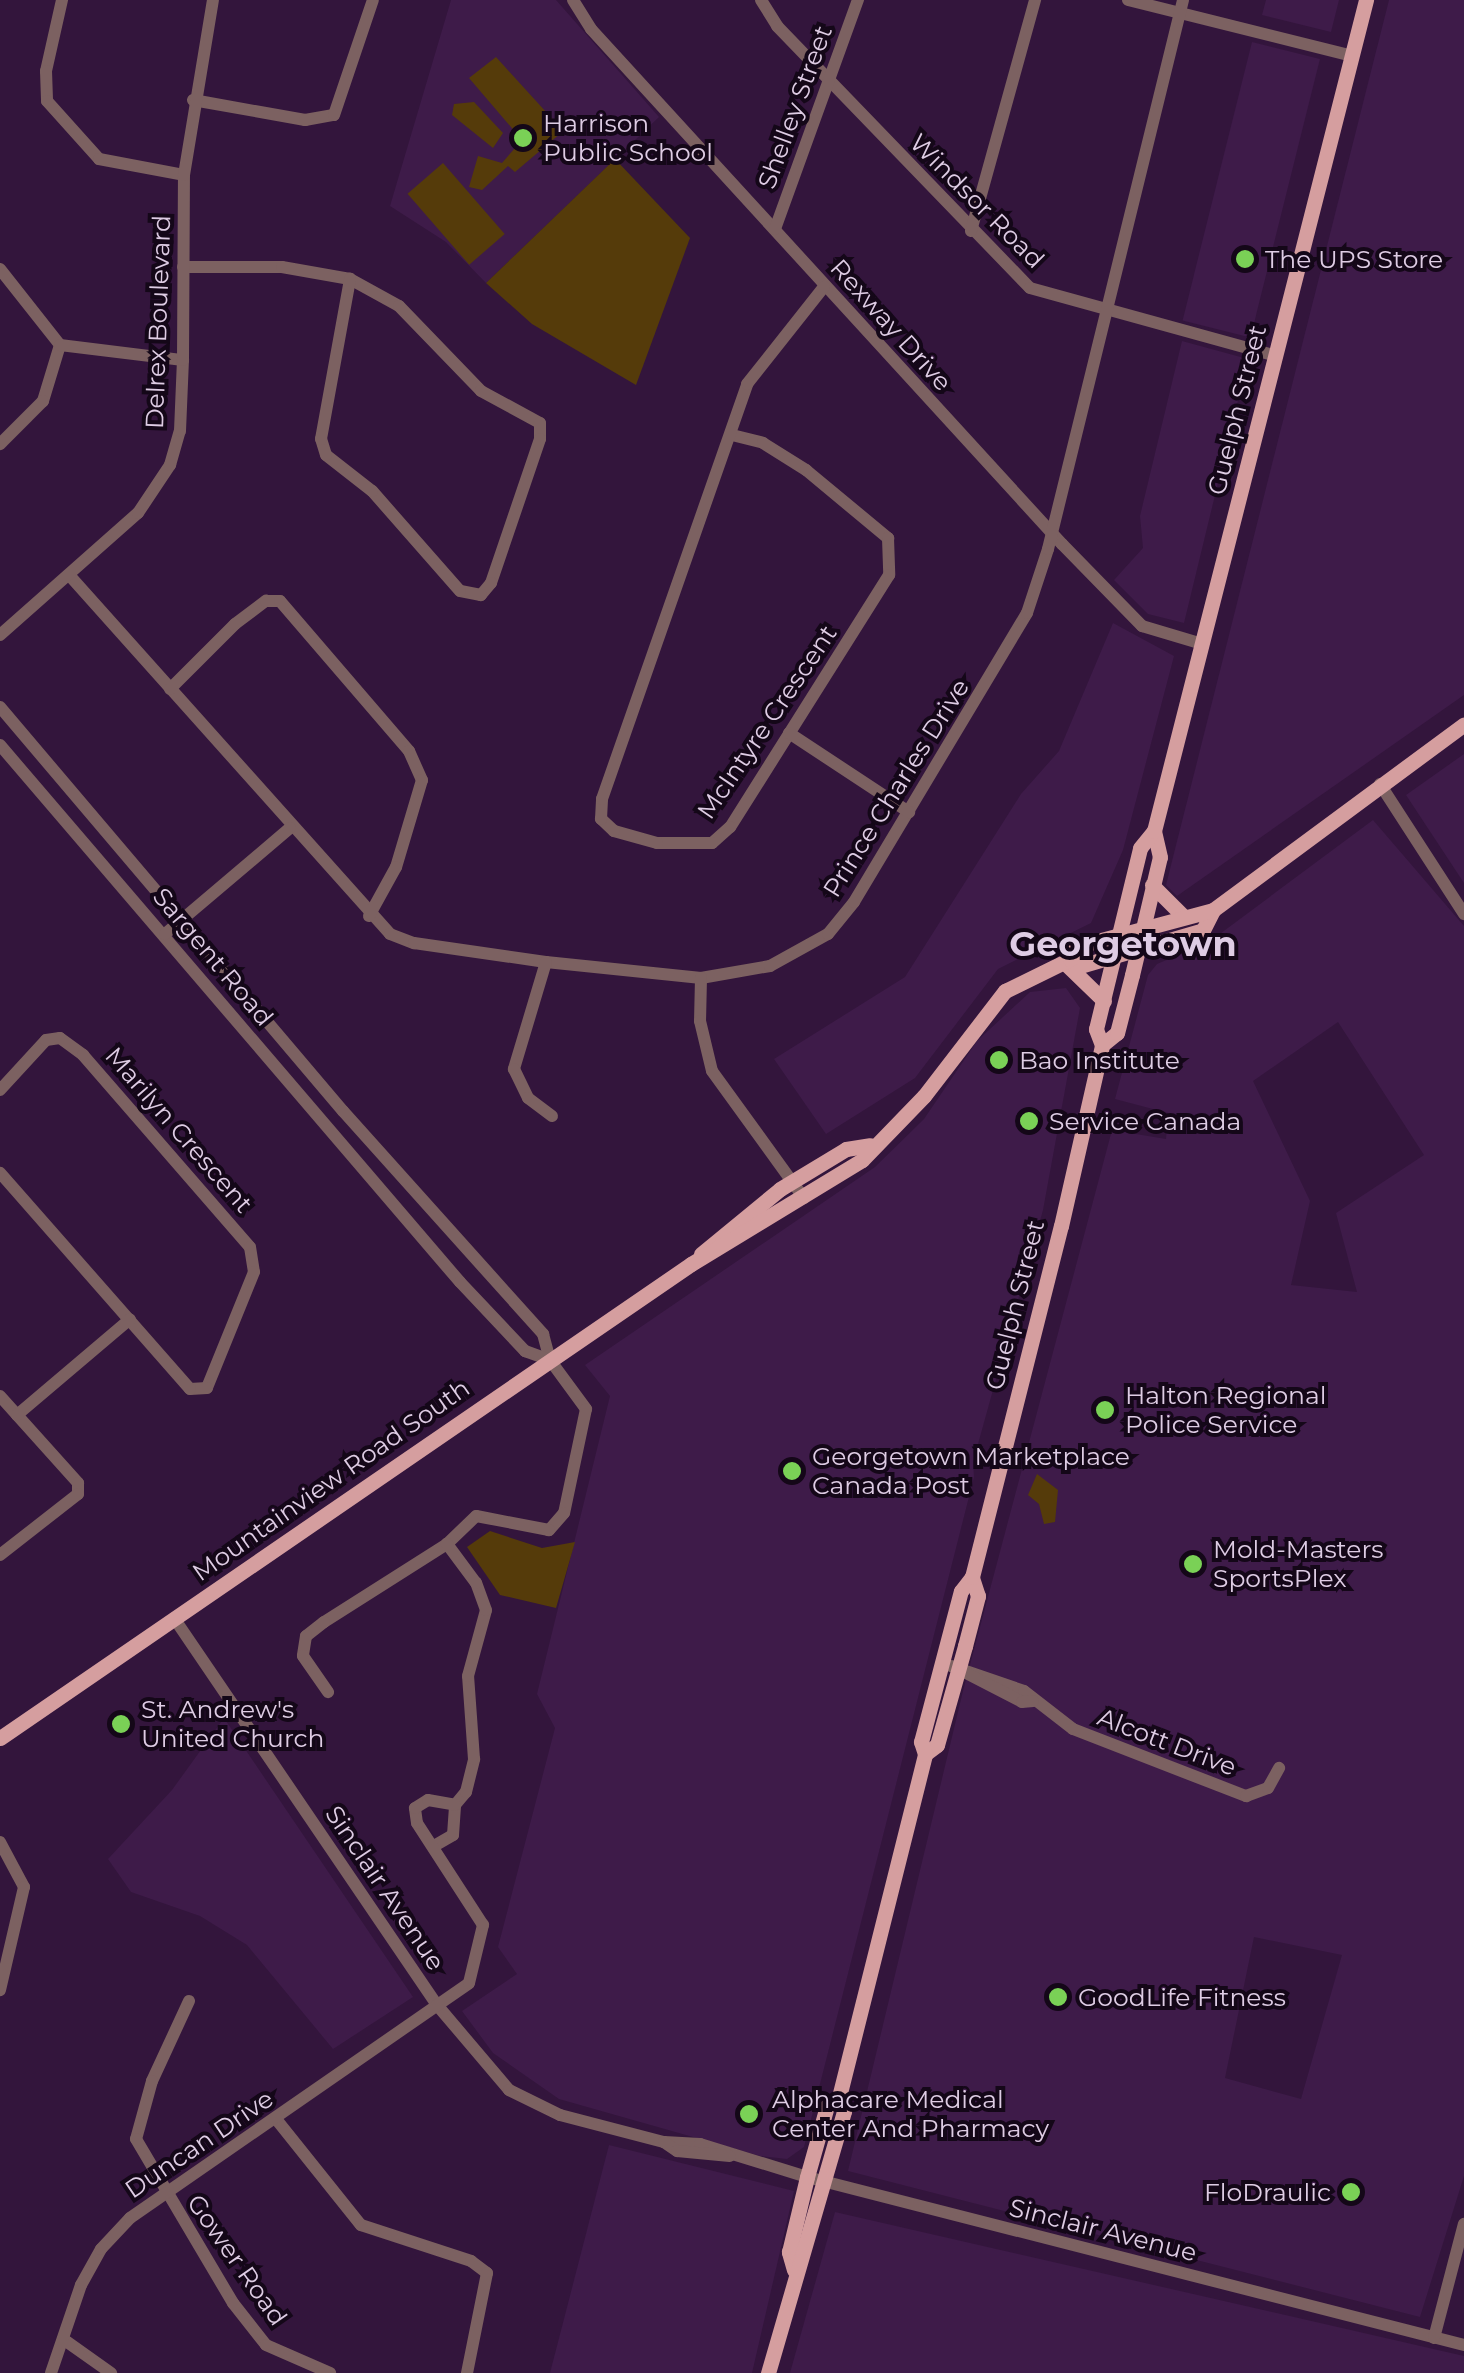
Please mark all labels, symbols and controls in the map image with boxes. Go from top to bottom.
street label: Shelley Street [752,21,838,193]
place label: Harrison Public School [543,109,713,168]
marker: Harrison Public School [512,127,534,149]
street label: Windsor Road [904,128,1050,274]
street label: Delrex Boulevard [139,214,177,430]
place label: The UPS Store [1265,244,1443,274]
marker: The UPS Store [1234,248,1256,270]
street label: Rexway Drive [824,253,958,397]
street label: Guelph Street [1201,322,1273,498]
street label: McIntyre Crescent [691,619,843,825]
street label: Prince Charles Drive [817,673,975,903]
street label: Sargent Road [147,882,279,1032]
district label: Georgetown [1009,923,1237,965]
street label: Marilyn Crescent [99,1041,259,1219]
place label: Bao Institute [1019,1045,1180,1075]
marker: Bao Institute [988,1049,1010,1071]
place label: Service Canada [1049,1106,1241,1136]
marker: Service Canada [1018,1110,1040,1132]
street label: Guelph Street [979,1217,1051,1393]
street label: Mountainview Road South [187,1373,475,1587]
place label: Halton Regional Police Service [1125,1381,1326,1440]
marker: Halton Regional Police Service [1094,1399,1116,1421]
place label: Georgetown Marketplace Canada Post [812,1442,1130,1501]
marker: Georgetown Marketplace Canada Post [781,1460,803,1482]
place label: Mold-Masters SportsPlex [1213,1535,1384,1594]
marker: Mold-Masters SportsPlex [1182,1553,1204,1575]
place label: St. Andrew's United Church [141,1695,324,1754]
street label: Alcott Drive [1093,1702,1241,1782]
marker: St. Andrew's United Church [110,1713,132,1735]
street label: Sinclair Avenue [319,1800,451,1976]
place label: GoodLife Fitness [1078,1982,1286,2012]
marker: GoodLife Fitness [1047,1986,1069,2008]
street label: Duncan Drive [119,2083,279,2205]
place label: Alphacare Medical Center And Pharmacy [772,2085,1049,2144]
marker: Alphacare Medical Center And Pharmacy [736,2101,762,2127]
place label: FloDraulic [1204,2177,1331,2207]
marker: FloDraulic [1340,2181,1362,2203]
street label: Gower Road [181,2189,293,2331]
street label: Sinclair Avenue [1006,2192,1200,2268]

